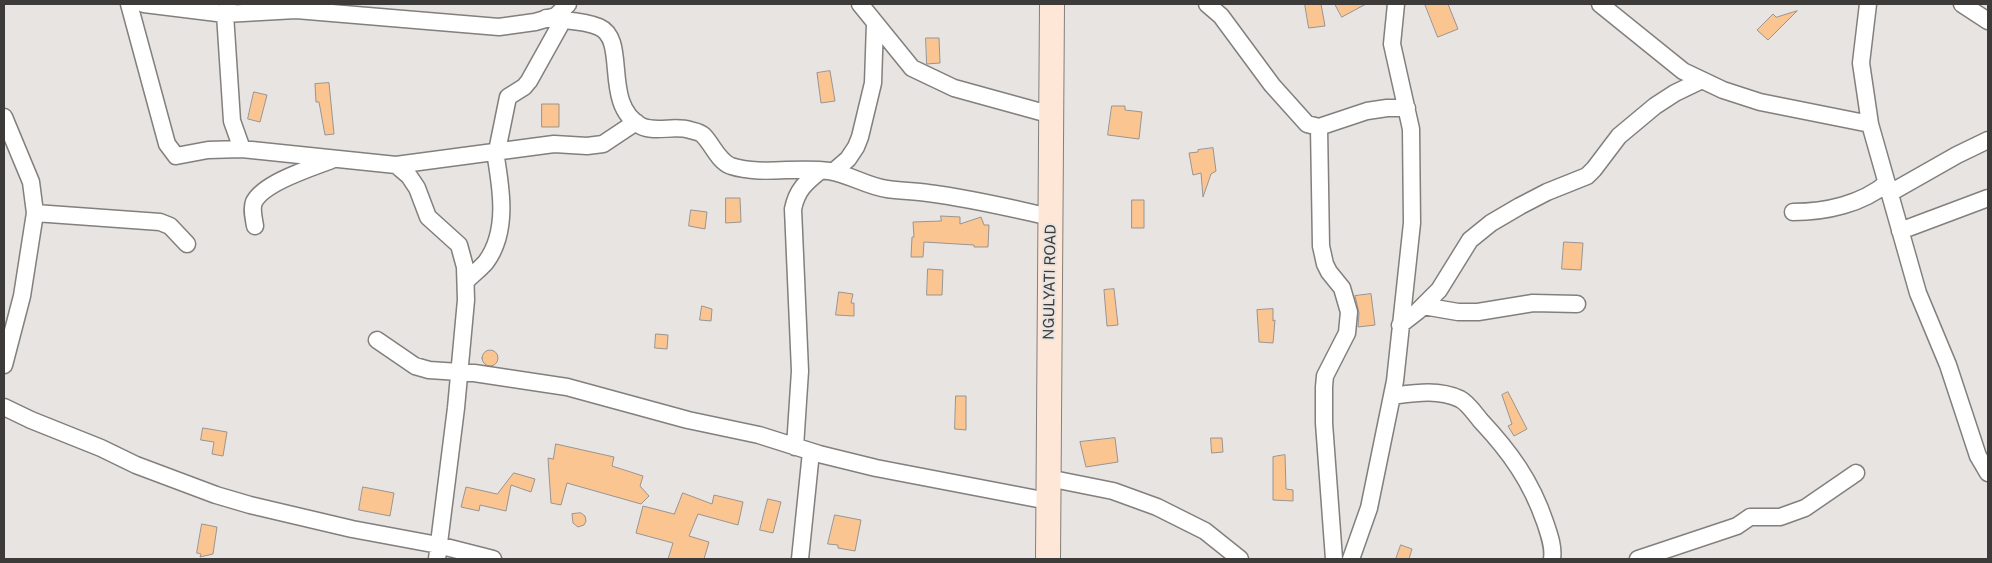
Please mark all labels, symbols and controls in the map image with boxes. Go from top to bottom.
street label: NGULYATI ROAD [1040,224,1060,340]

